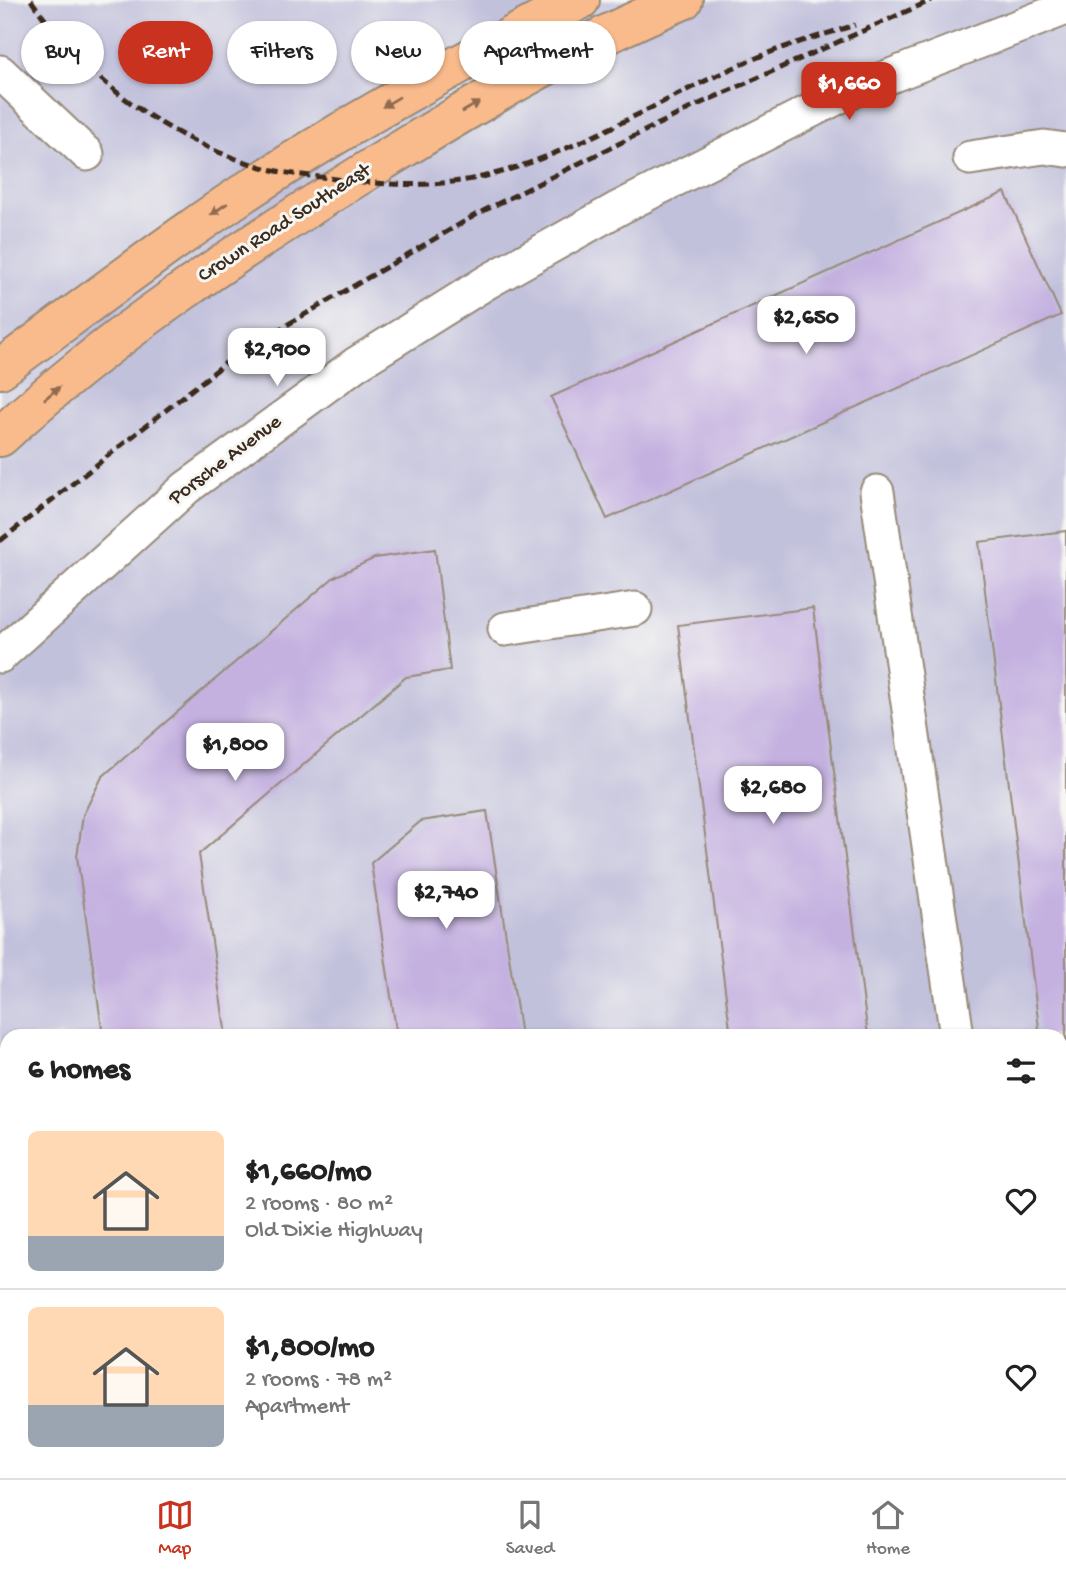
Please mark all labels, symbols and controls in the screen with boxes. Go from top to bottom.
chip: Buy [21,21,104,84]
chip: Rent [118,21,213,84]
chip: Filters [227,21,337,84]
chip: New [351,21,445,84]
chip: Apartment [459,21,616,84]
pin: $1,660 [792,62,906,122]
text: $1,660 [817,71,881,98]
one-way arrow [381,96,400,109]
one-way arrow [461,102,481,114]
street label: Crown Road Southeast [194,157,378,289]
one-way arrow [210,202,229,215]
pin: $2,650 [749,296,863,356]
text: $2,650 [773,305,839,332]
pin: $2,900 [220,328,334,388]
text: $2,900 [244,337,310,364]
one-way arrow [43,385,61,400]
street label: Porsche Avenue [164,410,288,512]
pin: $1,800 [178,724,292,783]
text: $1,800 [202,732,268,759]
pin: $2,680 [716,766,830,826]
text: $2,680 [740,775,806,802]
pin: $2,740 [389,872,503,931]
text: $2,740 [414,880,478,907]
icon: filters [1002,1052,1040,1090]
text: 6 homes [28,1054,130,1089]
text: $1,660/mo [245,1156,372,1191]
icon: home [84,1159,168,1243]
icon: heart [1002,1182,1040,1220]
text: 2 rooms · 80 m² [245,1191,393,1218]
text: Old Dixie Highway [245,1218,423,1245]
text: $1,800/mo [245,1332,375,1367]
icon: home [84,1335,168,1419]
icon: heart [1002,1358,1040,1396]
text: 2 rooms · 78 m² [245,1367,392,1394]
text: Apartment [245,1394,349,1421]
tab: Map [156,1496,194,1561]
tab: Saved [506,1496,554,1561]
tab: Home [866,1496,910,1561]

